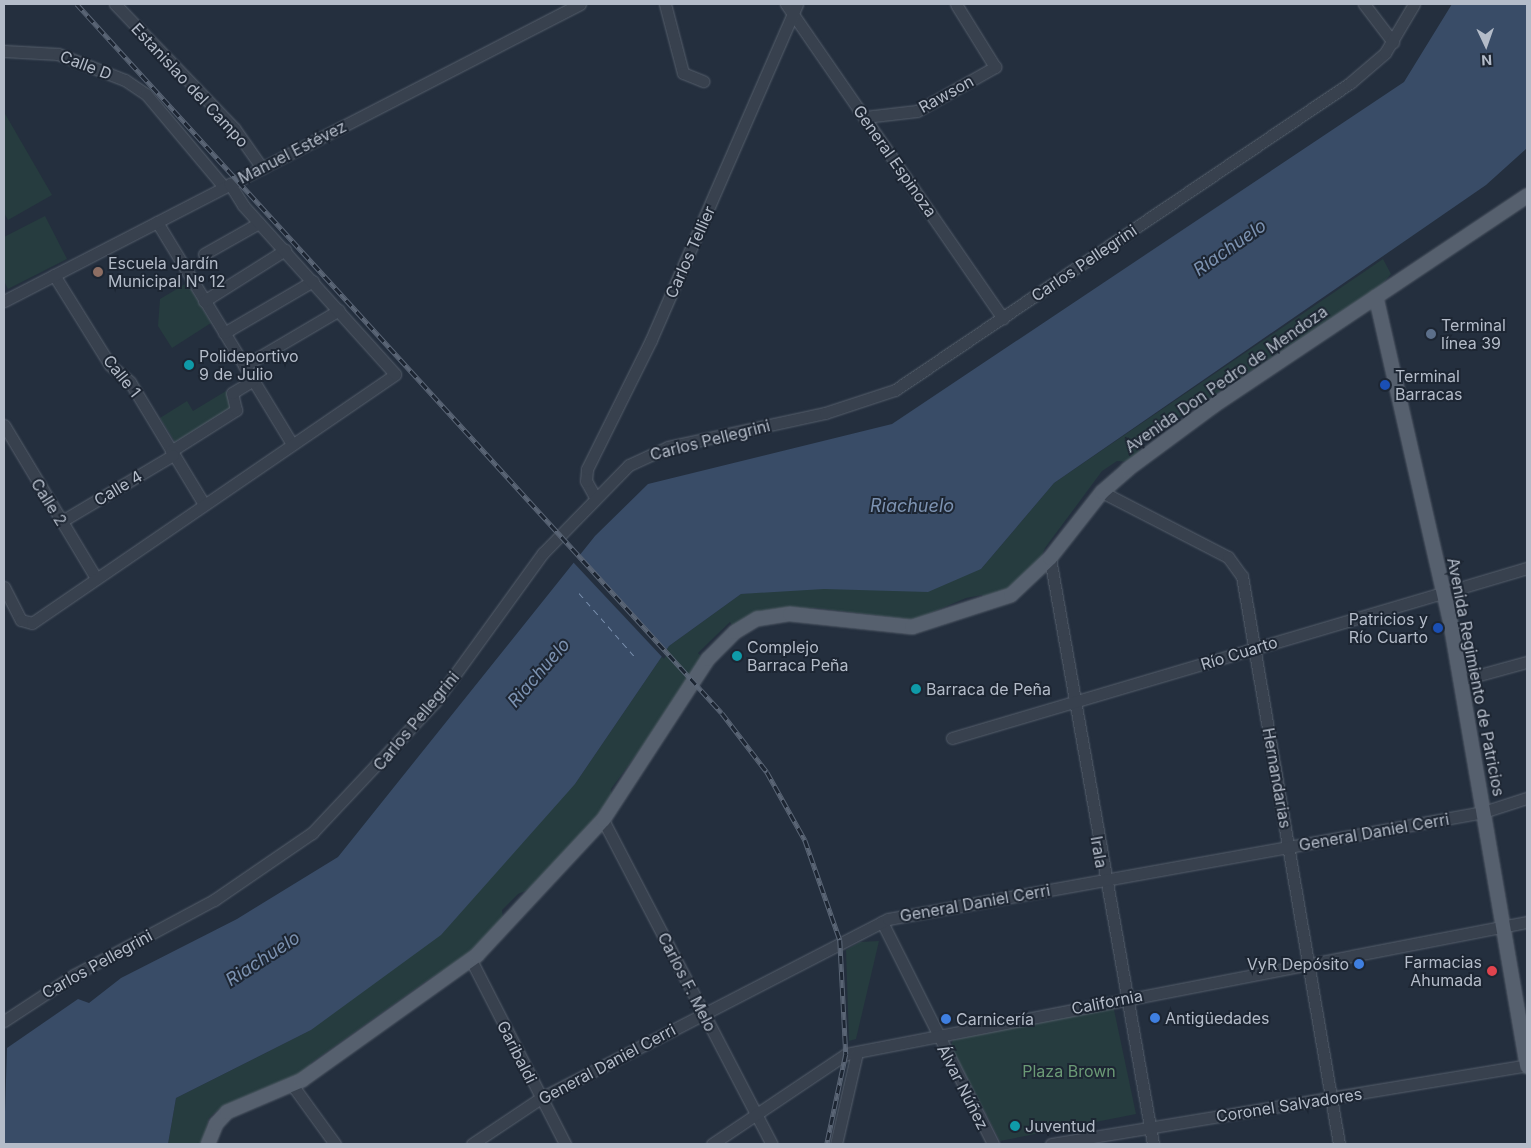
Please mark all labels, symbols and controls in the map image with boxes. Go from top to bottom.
street label: Estanislao del Campo [128,19,252,151]
north arrow [1461,20,1511,70]
street label: Calle D [57,46,115,84]
text: N [1481,52,1493,69]
street label: Rawson [915,71,977,117]
street label: General Espinoza [849,102,941,220]
street label: Manuel Estévez [235,116,349,188]
street label: Carlos Tellier [661,203,719,301]
water label: Riachuelo [1189,215,1271,281]
street label: Carlos Pellegrini [1028,221,1140,305]
place label: Escuela Jardín Municipal Nº 12 [108,253,226,291]
marker: Escuela Jardín Municipal Nº 12 [92,266,104,278]
street label: Avenida Don Pedro de Mendoza [1121,302,1331,456]
place label: Terminal línea 39 [1441,315,1506,353]
marker: Terminal línea 39 [1425,328,1437,340]
place label: Polideportivo 9 de Julio [199,346,299,384]
street label: Calle 1 [99,351,145,401]
marker: Polideportivo 9 de Julio [183,359,195,371]
place label: Terminal Barracas [1395,366,1462,404]
marker: Terminal Barracas [1379,379,1391,391]
street label: Carlos Pellegrini [648,416,772,464]
street label: Calle 4 [91,466,145,510]
street label: Calle 2 [27,475,71,529]
water label: Riachuelo [870,495,954,517]
street label: Avenida Regimiento de Patricios [1443,556,1509,798]
place label: Patricios y Río Cuarto [1349,609,1428,647]
marker: Patricios y Río Cuarto [1432,622,1444,634]
street label: Río Cuarto [1198,632,1280,674]
water label: Riachuelo [503,634,575,712]
place label: Complejo Barraca Peña [747,637,848,675]
marker: Complejo Barraca Peña [731,650,743,662]
street label: Carlos Pellegrini [369,668,463,774]
place label: Barraca de Peña [926,679,1051,699]
marker: Barraca de Peña [910,683,922,695]
street label: Hernandarias [1259,726,1295,830]
street label: General Daniel Cerri [1297,809,1451,855]
street label: Irala [1087,834,1111,870]
street label: General Daniel Cerri [898,880,1052,926]
street label: Carlos Pellegrini [38,926,156,1002]
water label: Riachuelo [222,927,304,991]
street label: Carlos F. Melo [654,929,720,1035]
place label: Farmacias Ahumada [1404,952,1482,990]
place label: VyR Depósito [1247,954,1349,974]
marker: VyR Depósito [1353,958,1365,970]
marker: Farmacias Ahumada [1486,965,1498,977]
street label: California [1070,986,1144,1018]
place label: Antigüedades [1165,1008,1270,1028]
place label: Carnicería [956,1009,1034,1029]
marker: Antigüedades [1149,1012,1161,1024]
marker: Carnicería [940,1013,952,1025]
street label: Garibaldi [493,1018,541,1086]
street label: General Daniel Cerri [535,1020,679,1108]
street label: Álvar Núñez [933,1042,993,1132]
park label: Plaza Brown [1022,1061,1116,1081]
street label: Coronel Salvadores [1215,1084,1363,1126]
place label: Juventud [1025,1116,1096,1136]
marker: Juventud [1009,1120,1021,1132]

